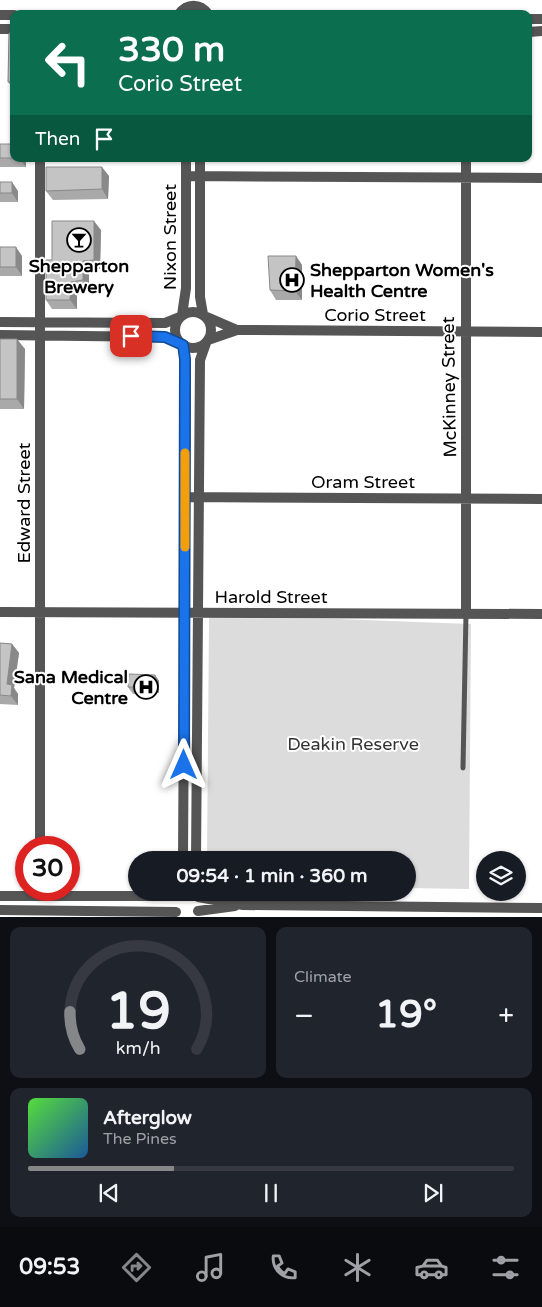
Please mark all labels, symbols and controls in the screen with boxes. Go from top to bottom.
text: 330 m [118,29,225,71]
icon: left [35,30,100,95]
text: Corio Street [118,71,242,97]
icon: arrive [90,125,118,153]
text: Then [35,128,80,150]
street label: Nixon Street [159,184,181,290]
bar icon: Shepparton Brewery [66,227,92,253]
place label: Shepparton Brewery [29,255,129,298]
place label: Shepparton Women's Health Centre [310,259,494,302]
hospital icon: Shepparton Women's Health Centre [279,267,305,293]
street label: Corio Street [324,304,426,326]
pin [110,315,152,357]
street label: McKinney Street [437,316,461,458]
icon: arrive [117,322,145,350]
street label: Edward Street [13,442,35,563]
street label: Oram Street [311,471,415,493]
street label: Harold Street [214,586,328,608]
place label: Sana Medical Centre [14,666,128,709]
hospital icon: Sana Medical Centre [133,674,159,700]
park label: Deakin Reserve [287,733,419,755]
position arrow [157,738,209,790]
speed limit sign: 30 [15,836,80,901]
map controls [476,851,526,901]
button: layers [476,851,526,901]
text: 09:54 · 1 min · 360 m [176,865,368,887]
text: Climate [294,967,352,987]
text: 19 [105,980,171,1043]
text: 19° [375,992,437,1038]
text: − [294,999,314,1033]
text: + [498,999,514,1033]
text: km/h [116,1038,160,1059]
text: Afterglow [103,1107,192,1129]
text: The Pines [103,1129,177,1149]
icon: previous [95,1179,123,1207]
icon: pause [257,1179,285,1207]
icon: next [419,1179,447,1207]
icon: directions [119,1250,154,1285]
icon: music [193,1250,228,1285]
icon: phone [266,1250,301,1285]
icon: climate [340,1250,375,1285]
icon: car [414,1250,449,1285]
icon: filters [488,1250,523,1285]
text: 09:53 [19,1254,80,1280]

